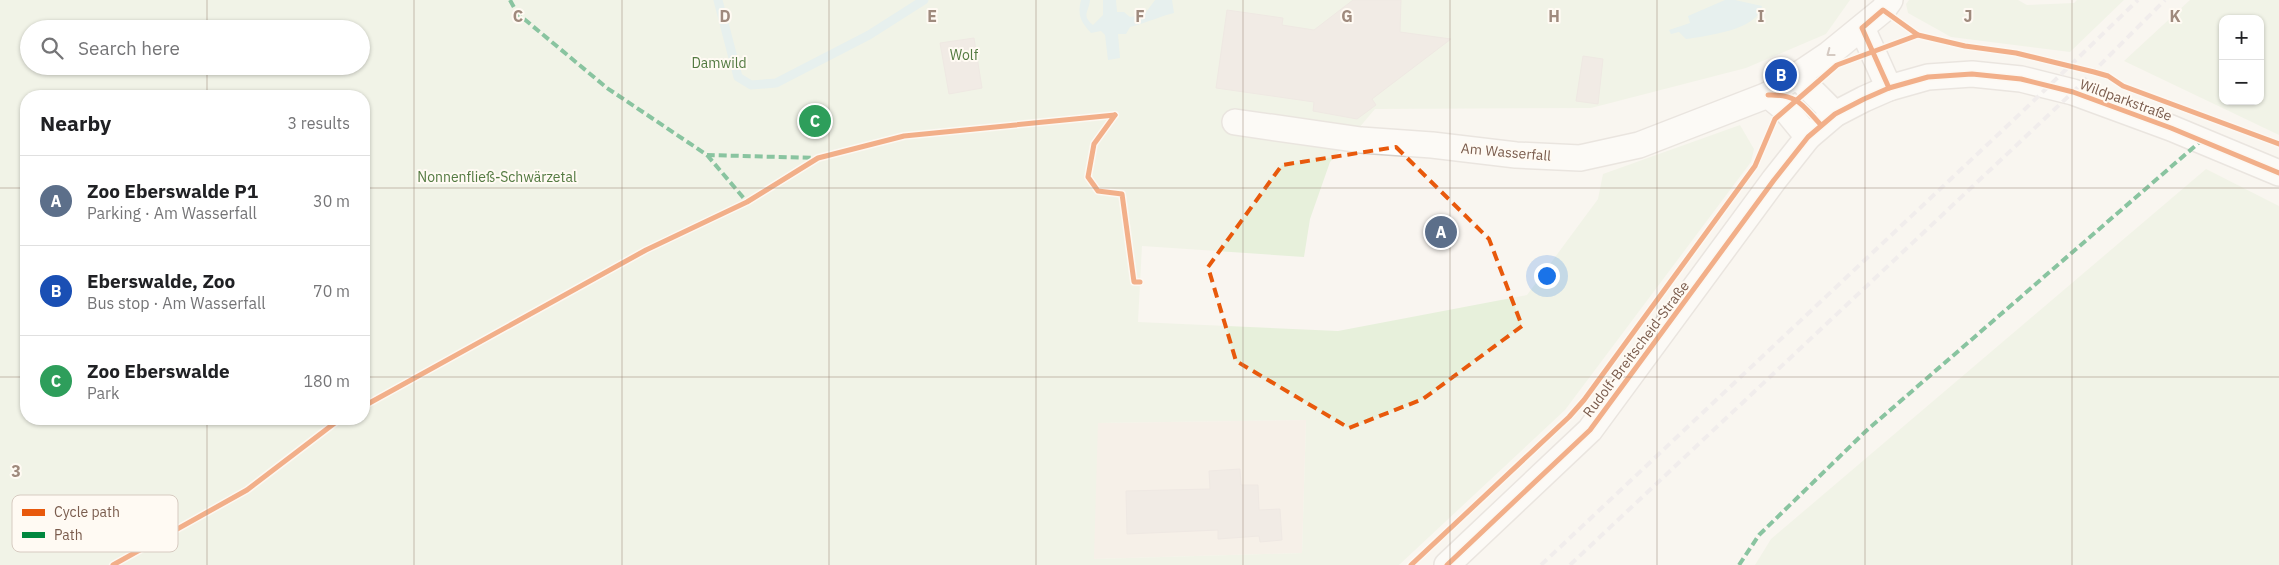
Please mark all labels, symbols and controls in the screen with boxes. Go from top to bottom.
text: C [513,6,523,26]
text: D [719,6,731,26]
text: E [927,6,937,26]
text: F [1135,6,1145,26]
text: G [1341,6,1353,26]
text: H [1548,6,1560,26]
text: I [1758,6,1765,26]
text: J [1964,6,1972,26]
text: K [2169,6,2181,26]
map controls [2219,15,2264,105]
button: + [2219,15,2264,60]
search box [20,20,370,75]
icon: search [38,34,66,62]
text: Search here [78,36,180,60]
park label: Wolf [950,46,979,64]
one-way arrow [1826,47,1836,56]
park label: Damwild [691,54,747,72]
pin: B [1765,56,1797,94]
button: − [2219,60,2264,105]
street label: Wildparkstraße [2077,75,2175,125]
pin: C [799,102,831,140]
text: Nearby [40,109,111,137]
text: 3 results [287,113,350,133]
street label: Am Wasserfall [1460,139,1552,165]
park label: Nonnenfließ-Schwärzetal [417,168,577,186]
text: Zoo Eberswalde P1 [87,179,258,203]
text: A [51,191,61,211]
text: 30 m [313,191,350,211]
text: Parking · Am Wasserfall [87,203,257,223]
pin: A [1425,213,1457,251]
your location [1534,263,1560,289]
text: Eberswalde, Zoo [87,269,235,293]
street label: Rudolf-Breitscheid-Straße [1579,277,1693,421]
text: B [51,281,61,301]
text: 70 m [313,281,350,301]
text: Bus stop · Am Wasserfall [87,293,266,313]
text: Zoo Eberswalde [87,359,230,383]
text: C [51,371,61,391]
text: 180 m [303,371,350,391]
text: Park [87,383,119,403]
text: 3 [11,461,21,481]
legend [12,495,178,552]
text: Cycle path [54,503,120,521]
text: Path [54,526,83,544]

